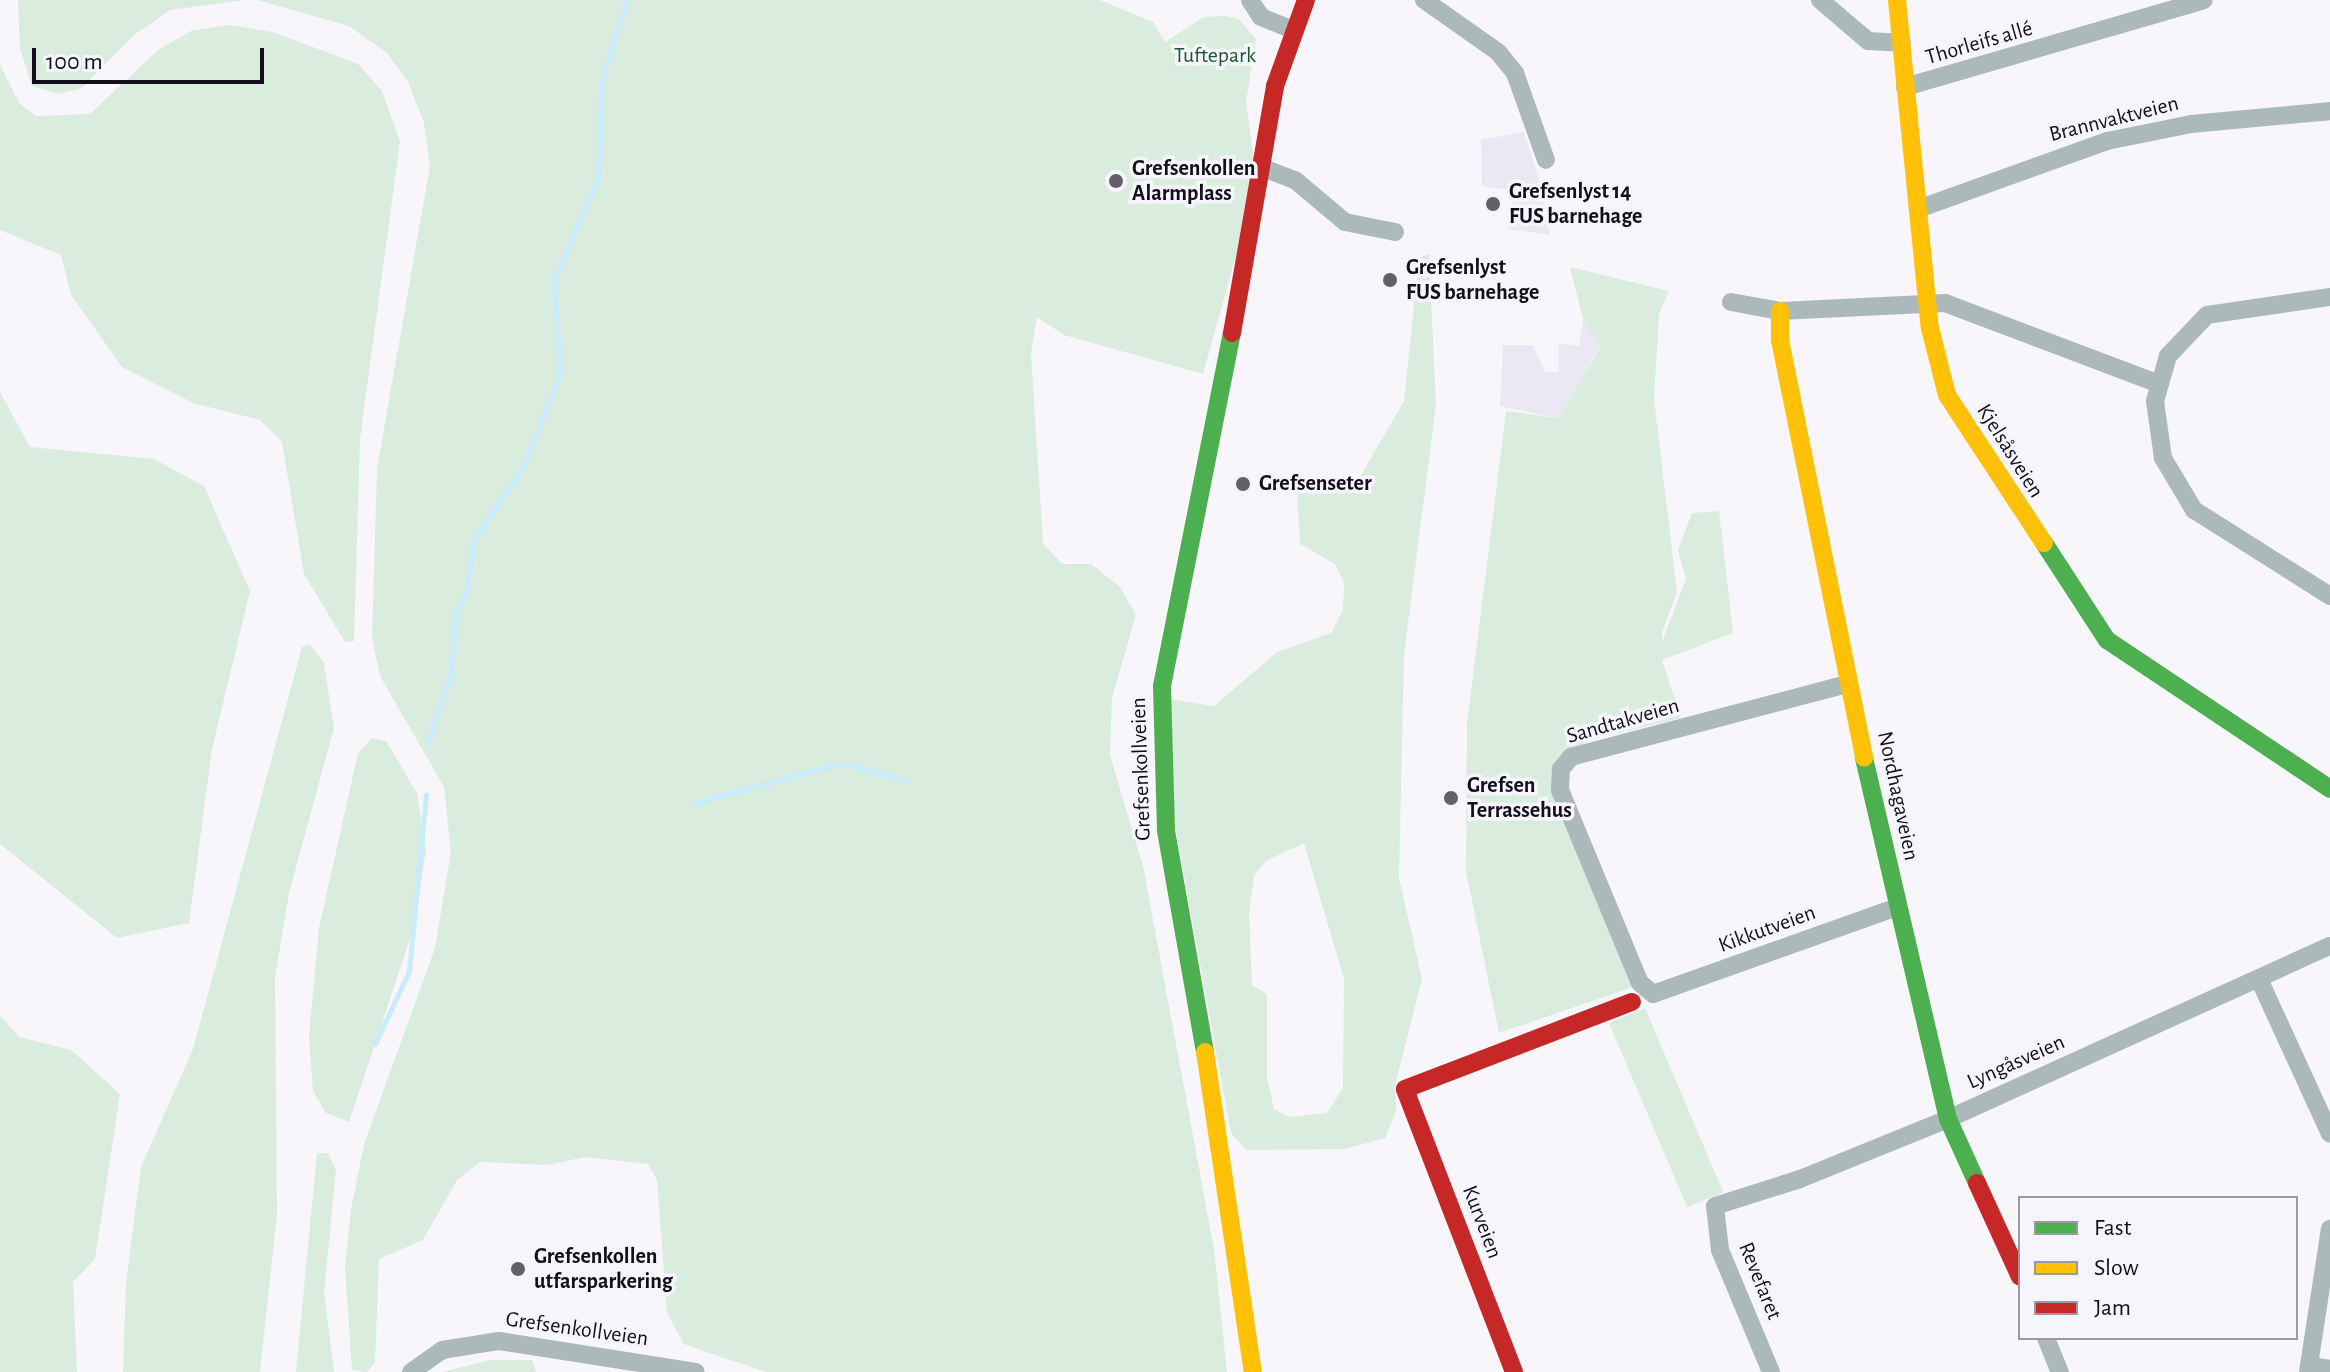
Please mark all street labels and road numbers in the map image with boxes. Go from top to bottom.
street label: Thorleifs allé [1922,15,2036,71]
street label: Brannvaktveien [2046,90,2182,148]
street label: Kjelsåsveien [1971,399,2049,503]
street label: Sandtakveien [1564,692,1682,750]
street label: Grefsenkollveien [1125,697,1157,841]
street label: Nordhagaveien [1871,729,1925,863]
street label: Kikkutveien [1715,899,1819,959]
street label: Lyngåsveien [1963,1029,2069,1095]
street label: Kurveien [1456,1182,1508,1262]
street label: Revefaret [1733,1238,1787,1324]
street label: Grefsenkollveien [504,1306,650,1352]

